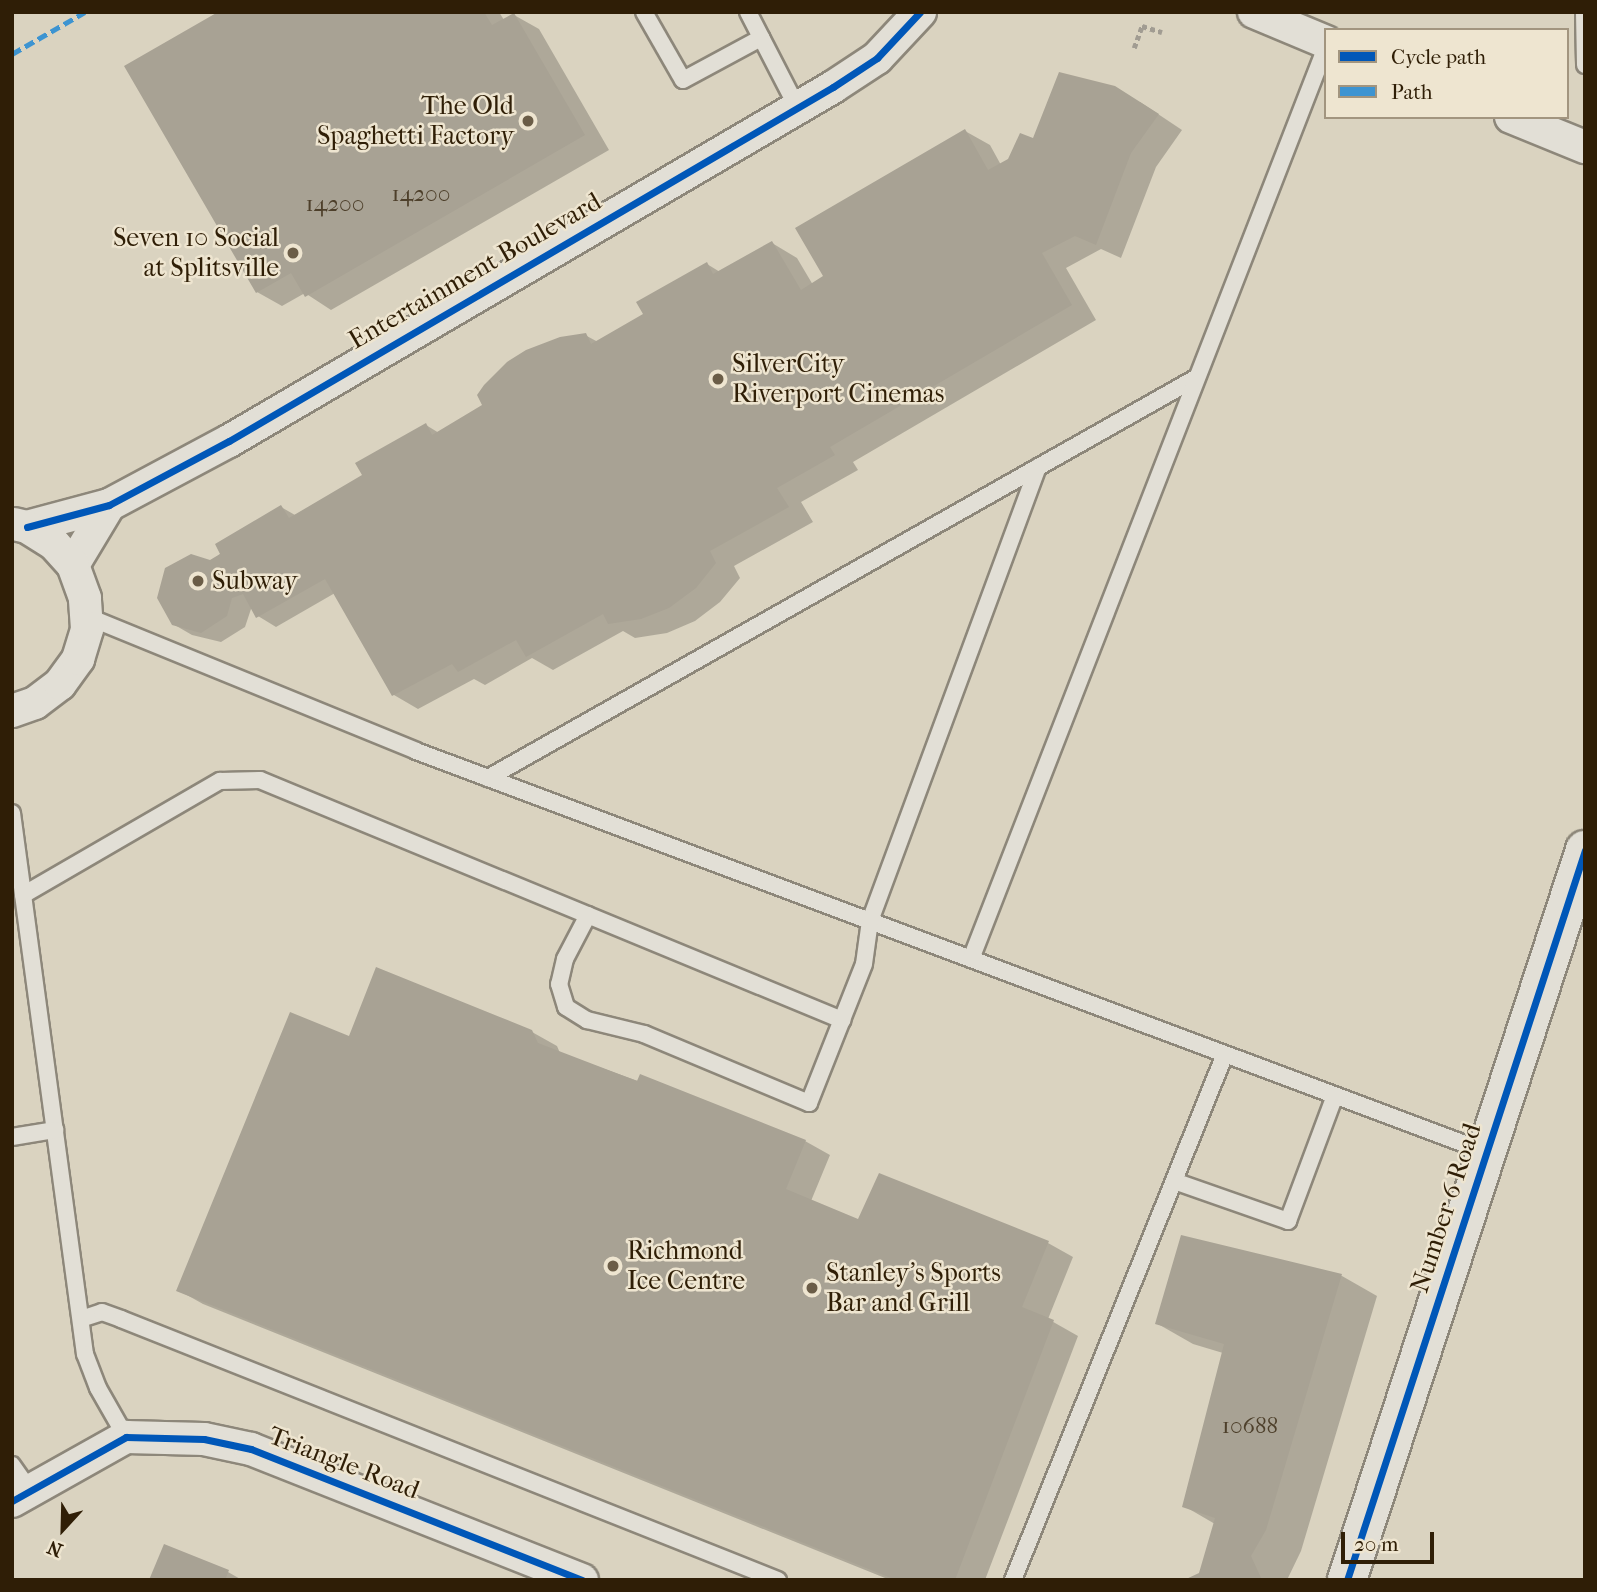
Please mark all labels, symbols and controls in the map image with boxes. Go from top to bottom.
legend [1324,28,1569,119]
text: Cycle path [1391,45,1486,69]
text: Path [1391,80,1432,104]
place label: The Old Spaghetti Factory [317,90,514,152]
marker: The Old Spaghetti Factory [520,113,536,129]
house number: 14200 [392,180,450,208]
street label: Entertainment Boulevard [343,186,607,356]
house number: 14200 [306,190,364,218]
place label: Seven 10 Social at Splitsville [113,222,279,284]
marker: Seven 10 Social at Splitsville [285,245,301,261]
place label: SilverCity Riverport Cinemas [732,348,944,410]
marker: SilverCity Riverport Cinemas [710,371,726,387]
place label: Subway [212,565,298,597]
marker: Subway [190,573,206,589]
street label: Number 6 Road [1404,1119,1488,1297]
place label: Richmond Ice Centre [627,1235,745,1296]
place label: Stanley's Sports Bar and Grill [826,1257,1001,1318]
marker: Richmond Ice Centre [605,1258,621,1274]
marker: Stanley's Sports Bar and Grill [804,1280,820,1296]
house number: 10688 [1222,1412,1278,1440]
street label: Triangle Road [264,1420,424,1506]
north arrow [28,1494,98,1564]
scale bar [1345,1518,1438,1562]
text: 20 m [1354,1532,1398,1556]
text: N [44,1536,66,1561]

